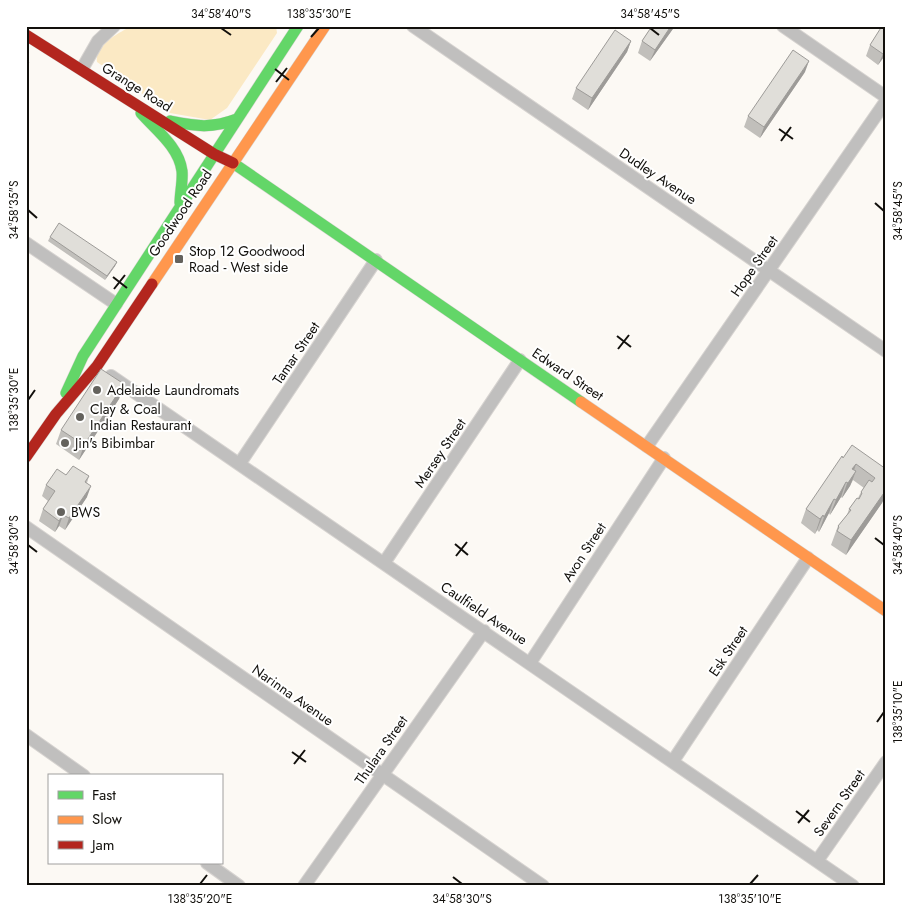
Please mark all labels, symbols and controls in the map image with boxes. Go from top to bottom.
text: 34°58'40"S [191,5,251,23]
text: 138°35'30"E [287,5,351,23]
text: 34°58'45"S [620,5,680,23]
street label: Grange Road [98,58,176,116]
street label: Dudley Avenue [615,143,701,209]
street label: Goodwood Road [143,166,217,260]
text: 34°58'35"S [5,180,23,240]
text: 34°58'45"S [889,181,907,241]
street label: Hope Street [726,231,783,301]
place label: Stop 12 Goodwood Road - West side [189,241,305,277]
marker: Stop 12 Goodwood Road - West side [173,253,185,265]
street label: Tamar Street [268,317,325,388]
street label: Edward Street [528,343,608,406]
text: 138°35'30"E [5,368,23,432]
place label: Adelaide Laundromats [107,380,239,400]
marker: Adelaide Laundromats [91,384,103,396]
place label: Clay & Coal Indian Restaurant [90,399,192,435]
marker: Clay & Coal Indian Restaurant [74,411,86,423]
street label: Mersey Street [409,414,471,492]
place label: Jin's Bibimbar [73,433,155,453]
marker: Jin's Bibimbar [59,437,71,449]
place label: BWS [71,502,100,522]
marker: BWS [55,506,67,518]
text: 34°58'30"S [5,515,23,575]
text: 34°58'40"S [889,515,907,575]
street label: Avon Street [557,518,611,586]
street label: Caulfield Avenue [437,577,531,649]
street label: Esk Street [704,621,753,680]
street label: Narinna Avenue [248,659,338,731]
text: 138°35'10"E [889,680,907,744]
street label: Thulara Street [350,711,413,789]
street label: Severn Street [809,765,870,841]
legend [48,774,222,864]
text: Fast [92,784,116,806]
text: Slow [92,808,123,830]
text: Jam [90,834,115,856]
text: 138°35'20"E [168,890,232,908]
text: 34°58'30"S [432,890,492,908]
text: 138°35'10"E [718,890,782,908]

